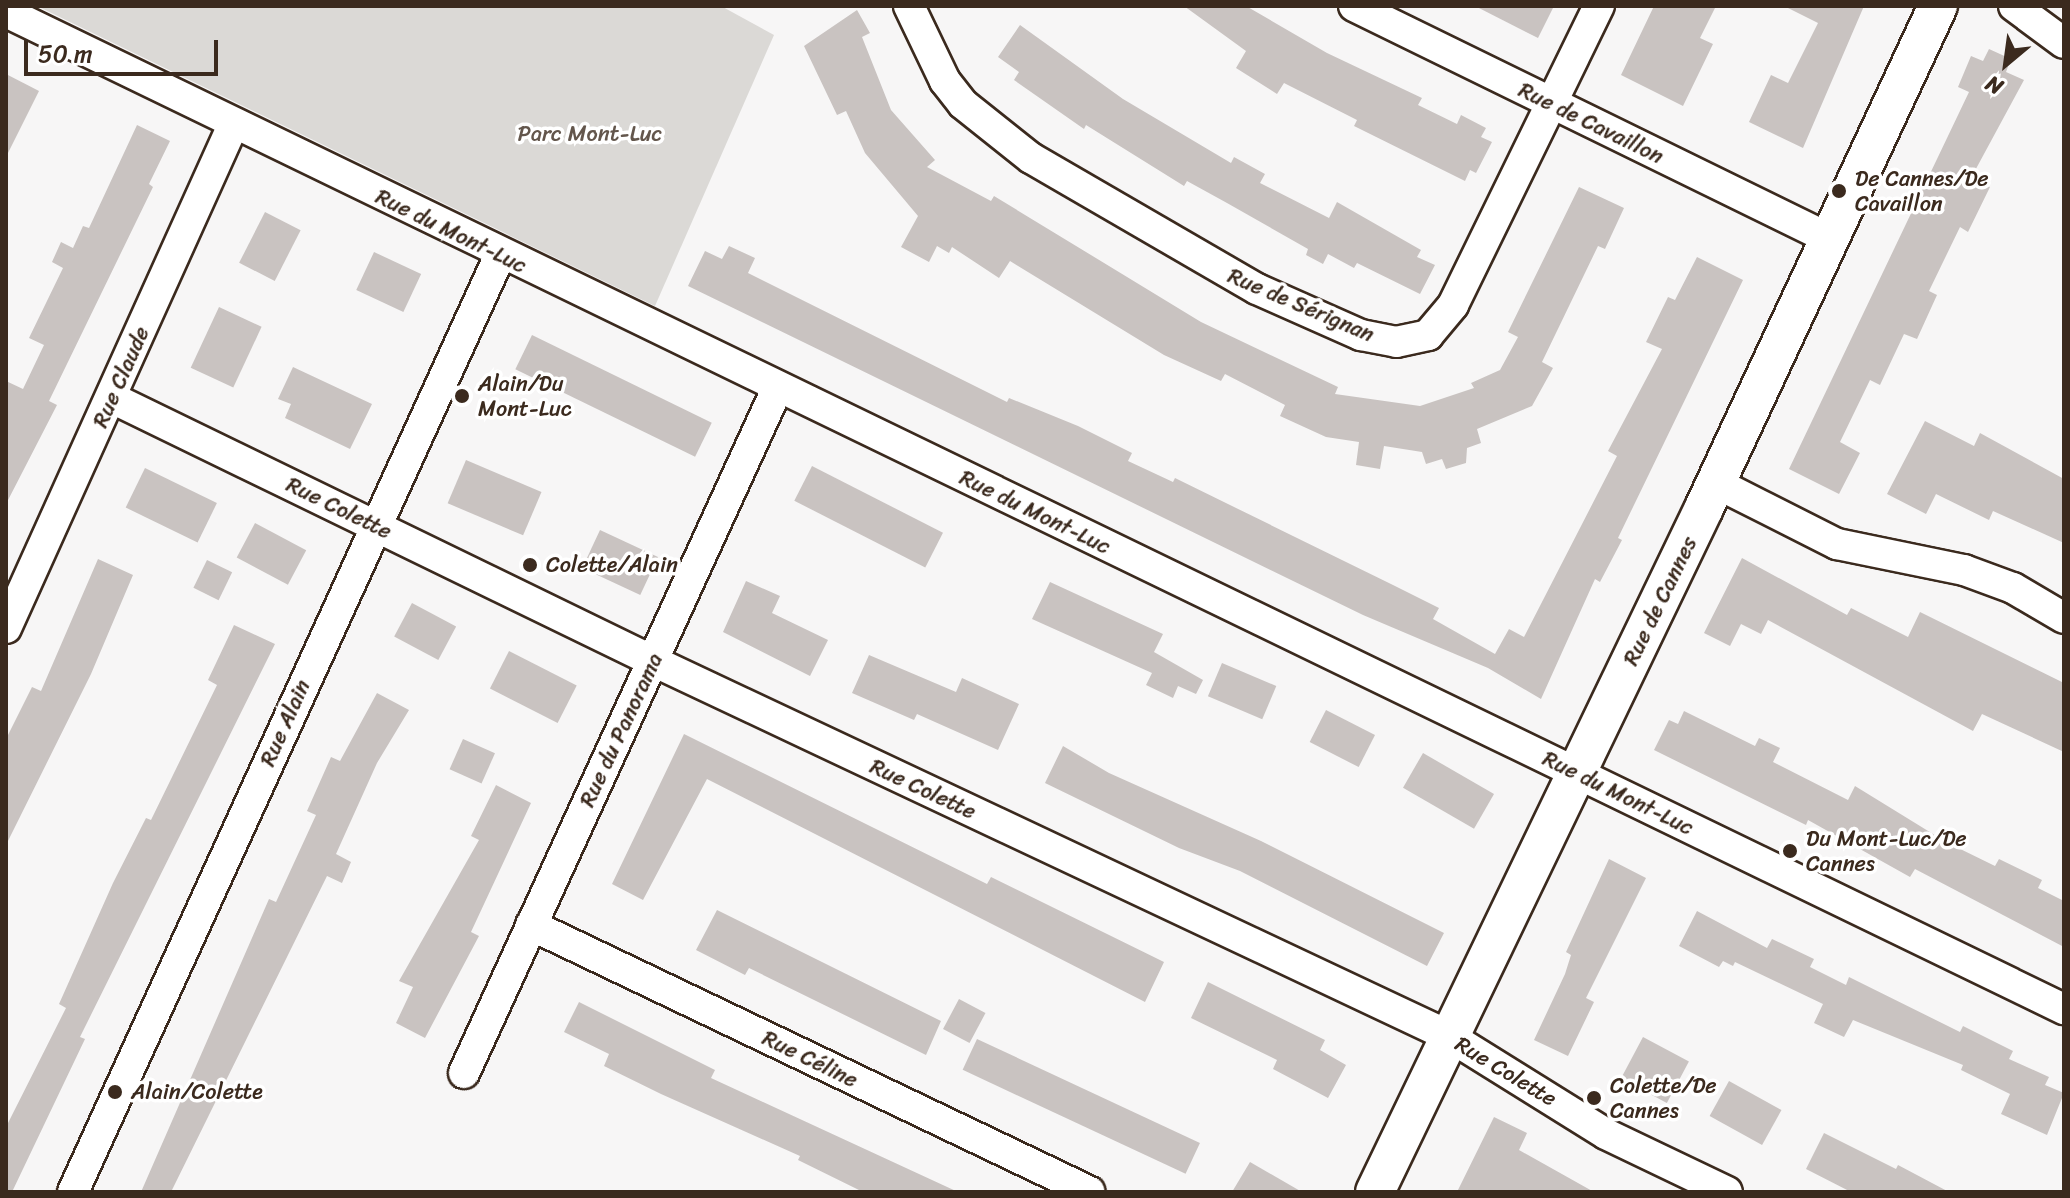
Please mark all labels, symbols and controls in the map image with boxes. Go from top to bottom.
scale bar [28,24,222,74]
north arrow [1966,24,2046,104]
text: 50 m [38,33,93,75]
text: N [1978,65,2010,106]
street label: Rue de Cavaillon [1514,76,1668,170]
park label: Parc Mont-Luc [518,121,662,147]
place label: De Cannes/De Cavaillon [1855,165,1989,216]
marker: De Cannes/De Cavaillon [1830,182,1848,200]
street label: Rue du Mont-Luc [371,183,531,279]
street label: Rue de Sérignan [1224,262,1378,348]
street label: Rue Claude [87,323,155,431]
place label: Alain/Du Mont-Luc [478,370,572,422]
marker: Alain/Du Mont-Luc [453,387,471,405]
street label: Rue du Mont-Luc [955,464,1115,560]
street label: Rue Colette [282,471,396,545]
street label: Rue de Cannes [1618,532,1702,670]
place label: Colette/Alain [546,552,678,578]
marker: Colette/Alain [521,556,539,574]
street label: Rue du Panorama [574,649,668,811]
street label: Rue Alain [254,676,316,770]
street label: Rue du Mont-Luc [1538,745,1698,841]
street label: Rue Colette [866,753,980,825]
place label: Du Mont-Luc/De Cannes [1806,825,1966,876]
marker: Du Mont-Luc/De Cannes [1781,842,1799,860]
street label: Rue Céline [758,1025,862,1093]
street label: Rue Colette [1451,1030,1561,1112]
place label: Colette/De Cannes [1610,1072,1717,1124]
place label: Alain/Colette [131,1079,263,1105]
marker: Alain/Colette [106,1083,124,1101]
marker: Colette/De Cannes [1585,1089,1603,1107]

